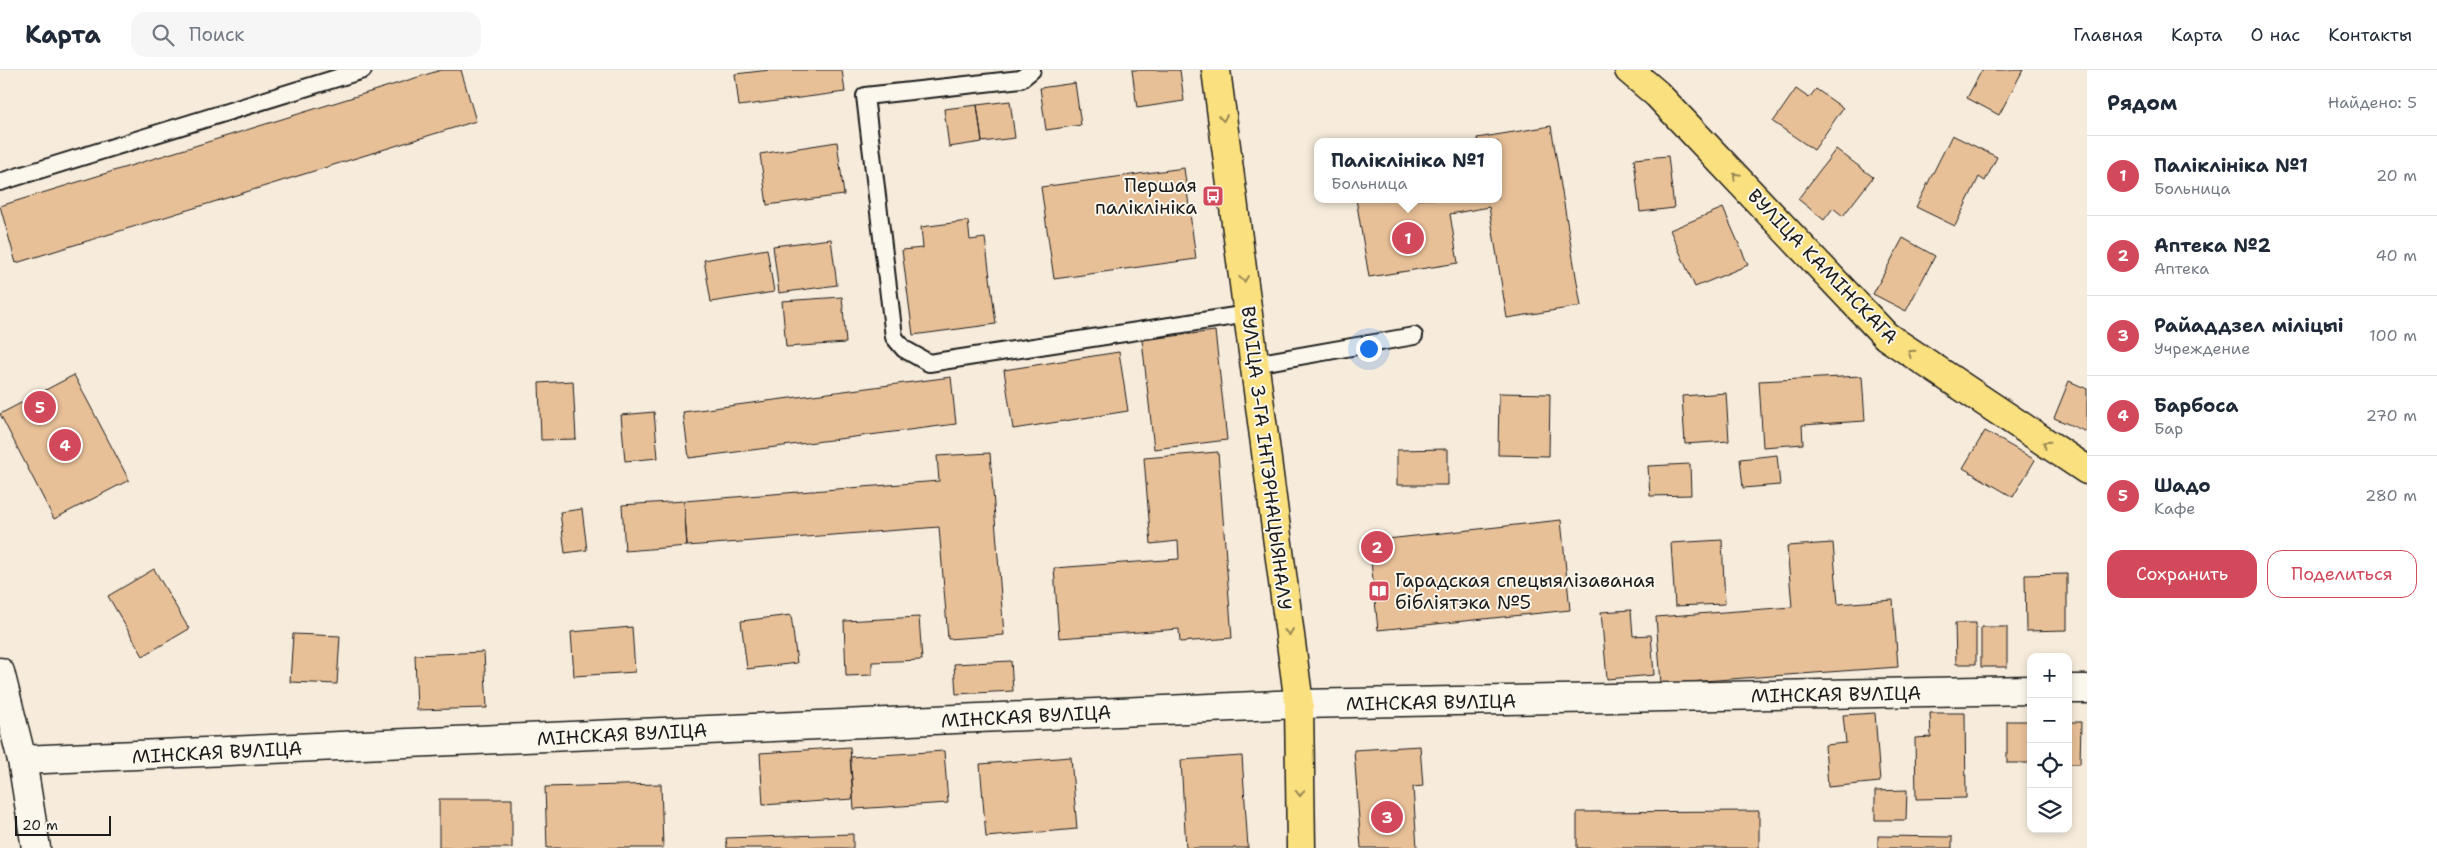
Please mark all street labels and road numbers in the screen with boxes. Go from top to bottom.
street label: ВУЛІЦА КАМІНСКАГА [1742,184,1903,349]
street label: ВУЛІЦА 3-ГА ІНТЭРНАЦЫЯНАЛУ [1235,305,1298,611]
street label: МІНСКАЯ ВУЛІЦА [1751,681,1922,708]
street label: МІНСКАЯ ВУЛІЦА [1346,689,1517,716]
street label: МІНСКАЯ ВУЛІЦА [940,700,1112,733]
street label: МІНСКАЯ ВУЛІЦА [536,718,708,751]
street label: МІНСКАЯ ВУЛІЦА [131,736,303,769]

